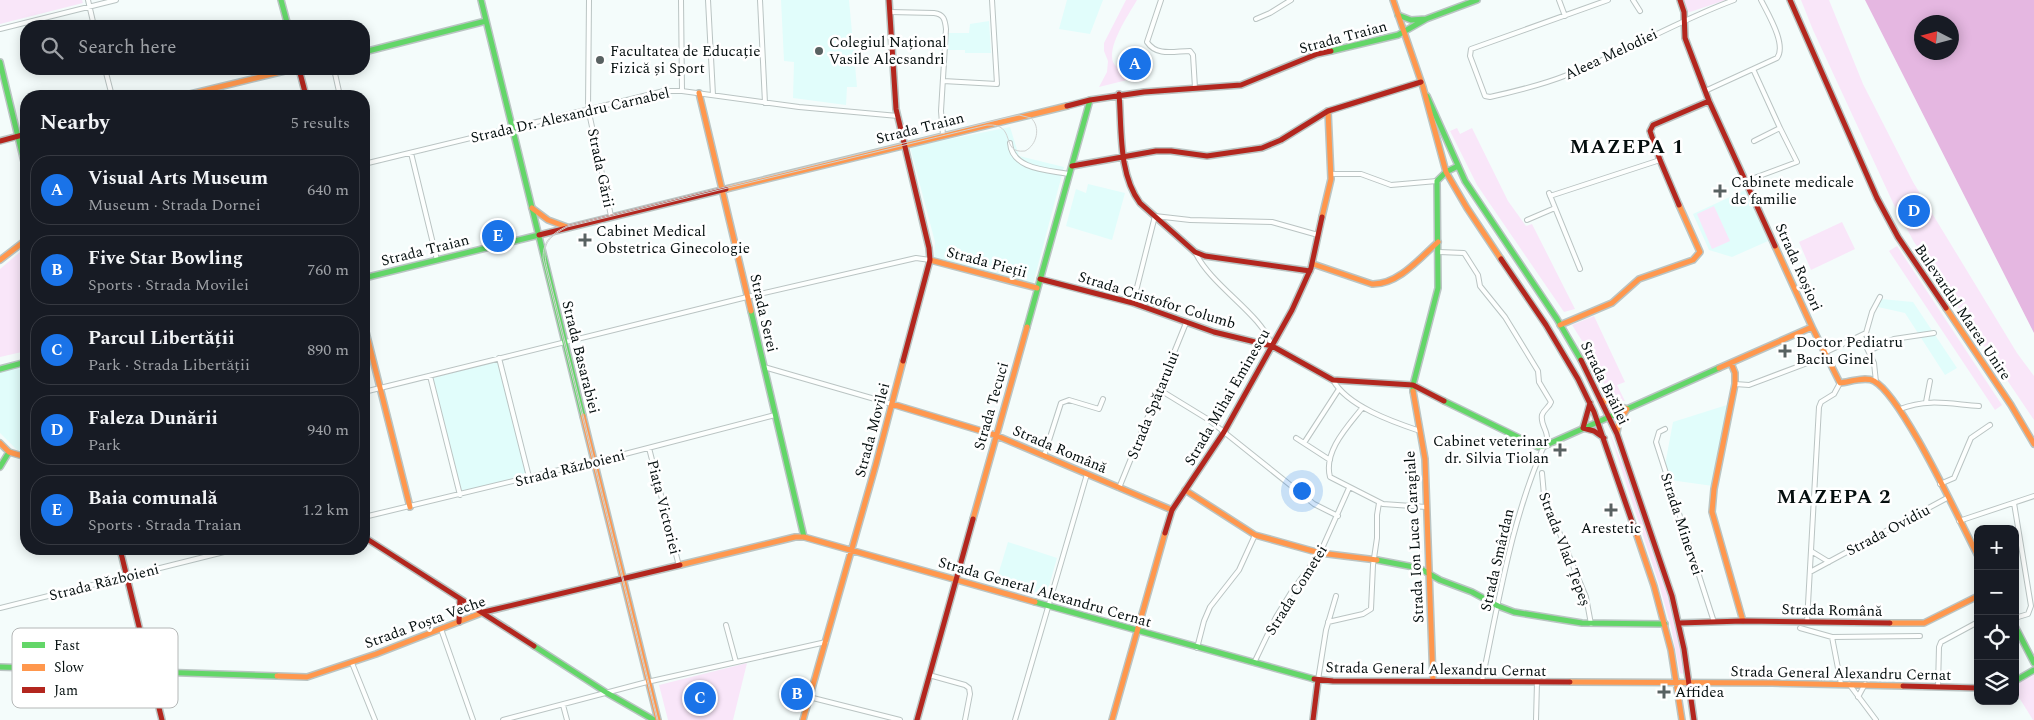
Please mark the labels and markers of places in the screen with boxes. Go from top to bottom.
place label: Colegiul Național Vasile Alecsandri [829,31,947,71]
place label: Facultatea de Educație Fizică și Sport [610,40,760,80]
marker: Colegiul Național Vasile Alecsandri [813,45,825,57]
pin: A [1119,45,1151,83]
marker: Facultatea de Educație Fizică și Sport [594,54,606,66]
place label: Cabinete medicale de familie [1731,171,1854,211]
marker: Cabinete medicale de familie [1713,184,1727,198]
pin: D [1898,192,1930,230]
pin: E [482,217,514,255]
place label: Cabinet Medical Obstetrica Ginecologie [596,220,750,260]
marker: Cabinet Medical Obstetrica Ginecologie [578,233,592,247]
place label: Doctor Pediatru Baciu Ginel [1796,331,1903,371]
marker: Doctor Pediatru Baciu Ginel [1778,344,1792,358]
place label: Cabinet veterinar dr. Silvia Tiolan [1433,430,1549,470]
marker: Cabinet veterinar dr. Silvia Tiolan [1553,443,1567,457]
marker: Arestetic [1604,503,1618,517]
place label: Arestetic [1581,517,1641,540]
pin: B [781,675,813,713]
pin: C [684,679,716,717]
place label: Affidea [1675,681,1725,704]
marker: Affidea [1657,685,1671,699]

